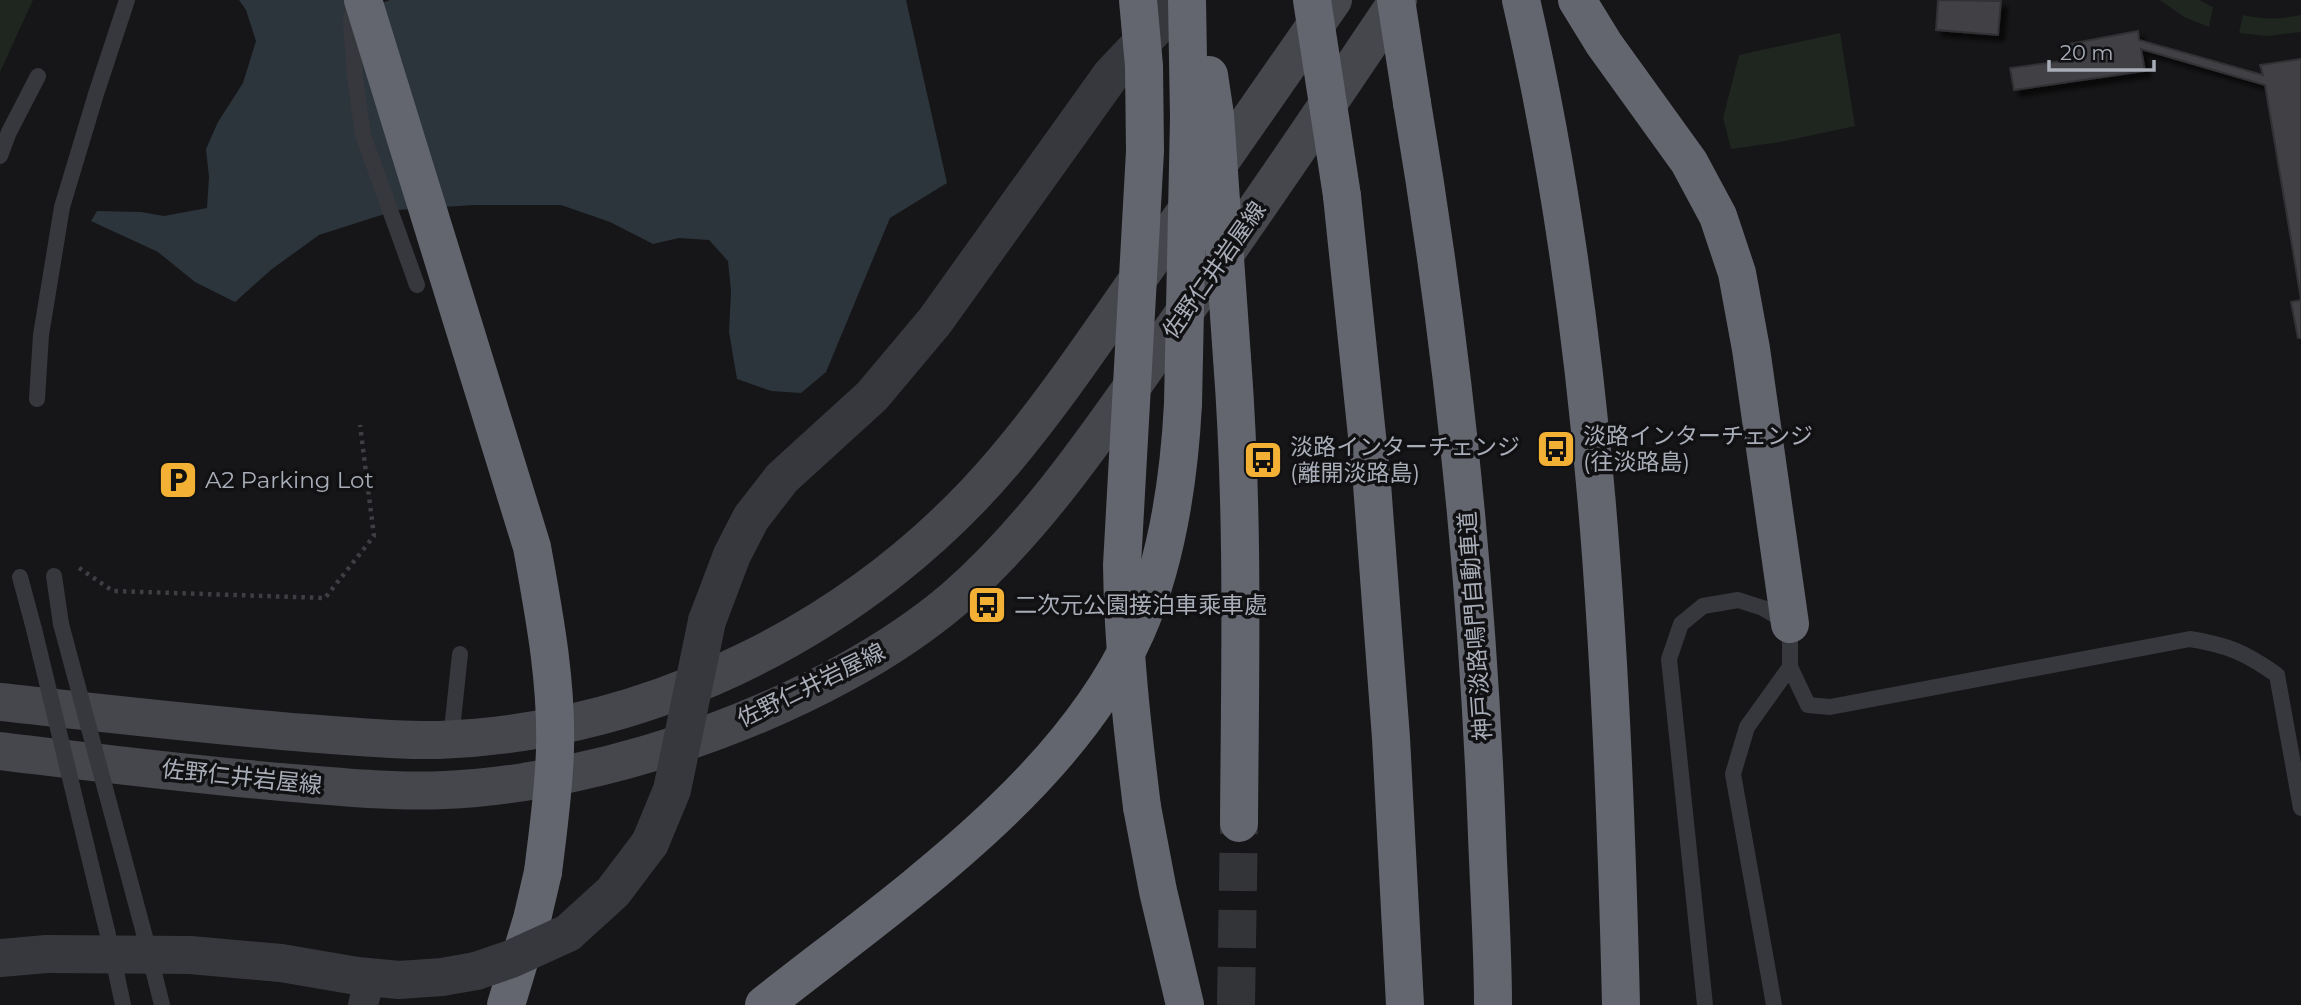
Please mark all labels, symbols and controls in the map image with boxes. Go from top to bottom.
scale bar [2049,28,2154,72]
text: 20 m [2060,40,2114,65]
street label: 佐野仁井岩屋線 [1156,196,1272,344]
place label: 淡路インターチェンジ (往淡路島) [1583,422,1813,476]
bus stop icon: 淡路インターチェンジ (往淡路島) [1535,428,1577,470]
place label: 淡路インターチェンジ (離開淡路島) [1290,433,1520,487]
bus stop icon: 淡路インターチェンジ (離開淡路島) [1242,439,1284,481]
parking icon: A2 Parking Lot [157,459,199,501]
place label: A2 Parking Lot [205,466,374,494]
street label: 神戸淡路鳴門自動車道 [1453,510,1497,742]
bus stop icon: 二次元公園接泊車乘車處 [966,584,1008,626]
place label: 二次元公園接泊車乘車處 [1014,591,1267,619]
street label: 佐野仁井岩屋線 [733,637,889,733]
street label: 佐野仁井岩屋線 [160,755,324,799]

